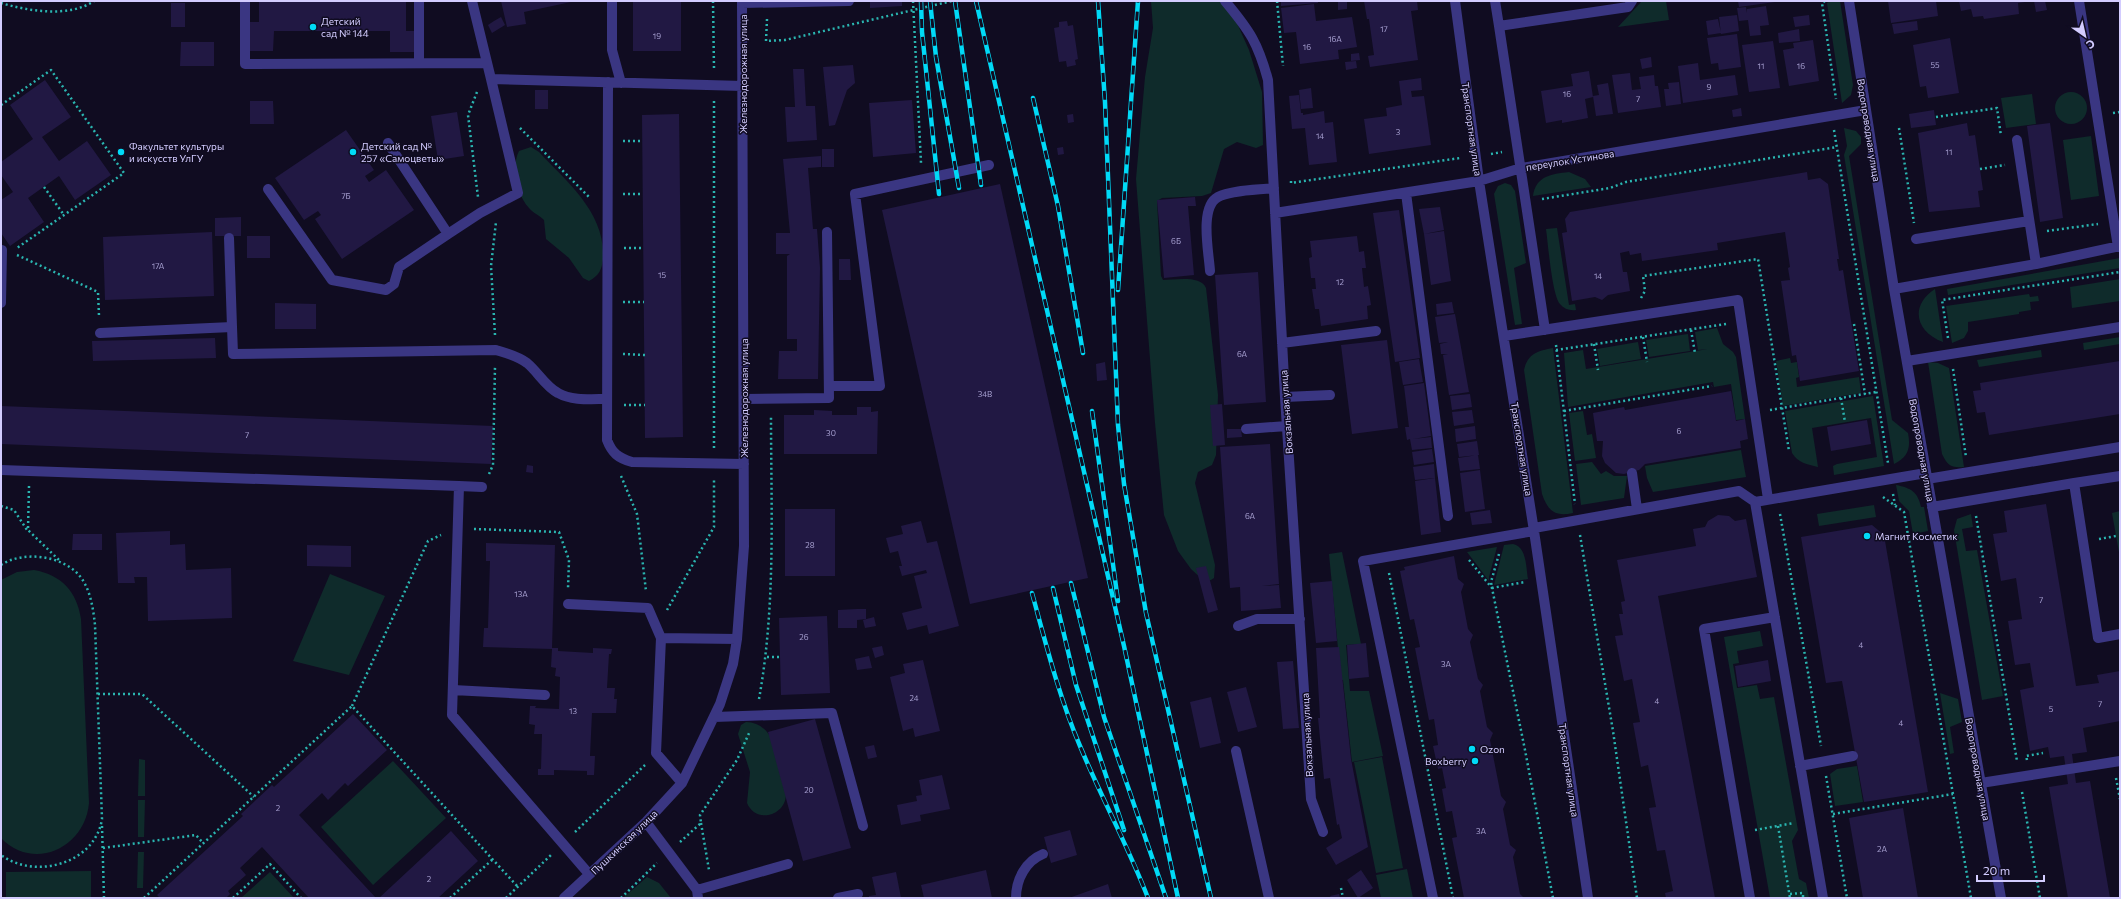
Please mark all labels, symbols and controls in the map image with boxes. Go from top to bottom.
street label: Железнодорожная улица [737,14,749,134]
place label: Детский сад № 144 [321,15,369,39]
north arrow [2065,16,2105,56]
marker: Детский сад № 144 [308,22,318,32]
house number: 17 [1380,24,1388,34]
house number: 19 [653,31,661,41]
house number: 16А [1328,34,1342,44]
text: С [2084,37,2098,52]
house number: 16 [1303,42,1311,52]
house number: 55 [1930,60,1940,70]
house number: 11 [1758,61,1764,71]
house number: 16 [1797,61,1805,71]
street label: Водопроводная улица [1855,78,1883,182]
street label: Транспортная улица [1459,81,1485,177]
house number: 9 [1707,82,1712,92]
house number: 16 [1563,89,1571,99]
house number: 7 [1636,94,1640,104]
house number: 3 [1396,127,1401,137]
house number: 14 [1316,131,1324,141]
place label: Факультет культуры и искусств УлГУ [129,140,224,164]
place label: Детский сад № 257 «Самоцветы» [361,140,445,164]
marker: Факультет культуры и искусств УлГУ [116,147,126,157]
marker: Детский сад № 257 «Самоцветы» [348,147,358,157]
street label: переулок Устинова [1525,147,1615,173]
house number: 11 [1946,147,1952,157]
house number: 7Б [341,191,351,201]
house number: 6Б [1171,236,1181,246]
house number: 17А [152,261,165,271]
house number: 15 [658,270,666,280]
house number: 14 [1594,271,1602,281]
house number: 12 [1336,277,1344,287]
street label: Железнодорожная улица [738,338,750,458]
house number: 6А [1237,349,1248,359]
street label: Вокзальная улица [1277,370,1295,454]
house number: 34В [978,389,992,399]
street label: Водопроводная улица [1907,398,1937,502]
street label: Транспортная улица [1509,401,1535,497]
house number: 6 [1677,426,1682,436]
house number: 30 [826,428,836,438]
house number: 7 [245,430,249,440]
house number: 6А [1245,511,1256,521]
place label: Магнит Косметик [1875,530,1958,542]
marker: Магнит Косметик [1862,531,1872,541]
house number: 28 [805,540,815,550]
house number: 13А [514,589,528,599]
house number: 7 [2039,595,2043,605]
house number: 26 [799,632,809,642]
house number: 4 [1859,640,1864,650]
house number: 3А [1441,659,1451,669]
house number: 24 [909,693,919,703]
street label: Вокзальная улица [1299,693,1315,777]
house number: 4 [1655,696,1660,706]
house number: 7 [2098,699,2102,709]
house number: 5 [2049,704,2054,714]
house number: 13 [569,706,577,716]
street label: Водопроводная улица [1963,717,1993,821]
house number: 4 [1899,718,1904,728]
street label: Транспортная улица [1556,722,1582,818]
place label: Ozon [1480,743,1505,755]
marker: Ozon [1467,744,1477,754]
place label: Boxberry [1425,755,1467,767]
marker: Boxberry [1470,756,1480,766]
house number: 20 [804,785,814,795]
house number: 2 [276,803,281,813]
street label: Пушкинская улица [588,807,660,877]
house number: 3А [1476,826,1486,836]
house number: 2А [1877,844,1887,854]
scale bar [1977,857,2044,883]
text: 20 m [1983,863,2010,877]
house number: 2 [427,874,432,884]

